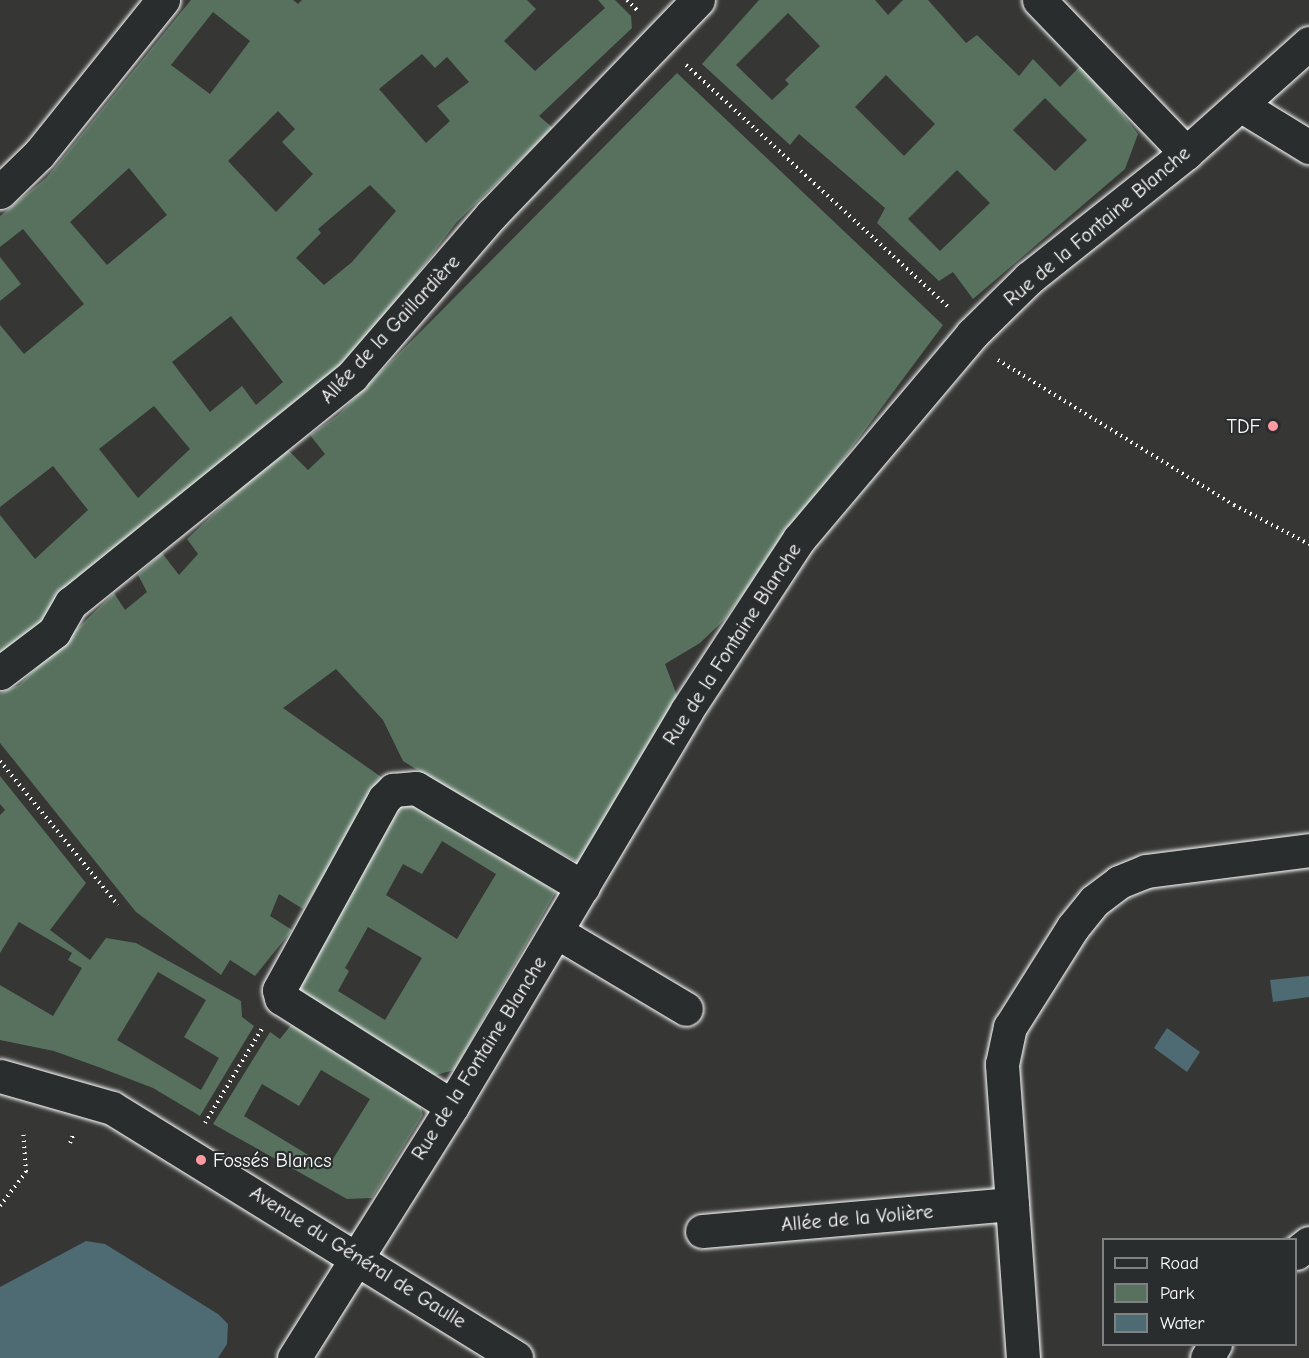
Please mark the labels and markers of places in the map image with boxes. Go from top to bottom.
place label: TDF [1226,414,1261,438]
marker: TDF [1266,419,1280,433]
place label: Fossés Blancs [213,1148,332,1172]
marker: Fossés Blancs [194,1153,208,1167]

